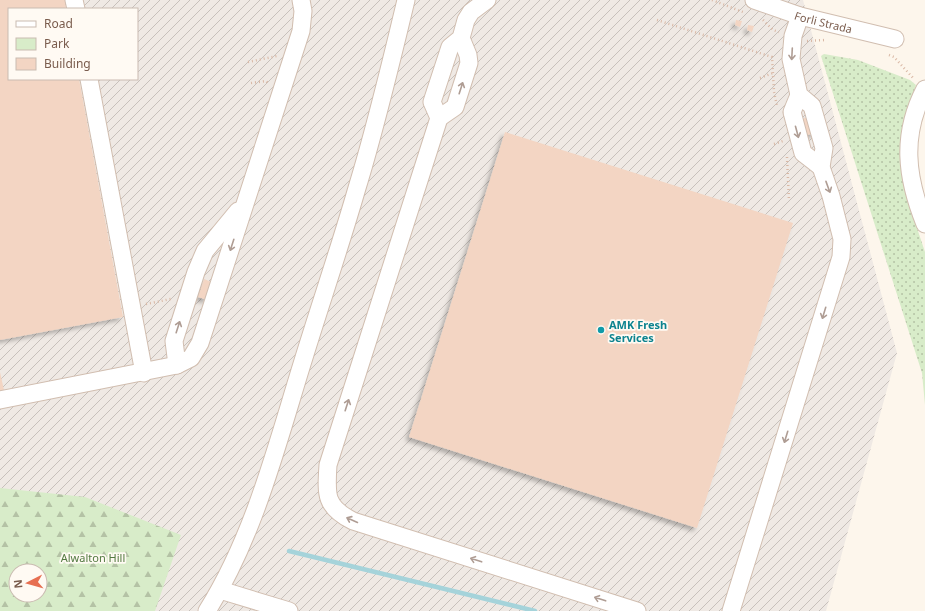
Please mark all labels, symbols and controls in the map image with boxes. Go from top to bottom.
street label: Forli Strada [793,7,854,36]
legend [8,8,138,80]
text: Road [44,15,73,32]
text: Park [44,35,70,52]
one-way arrow [788,47,796,60]
text: Building [44,55,91,72]
one-way arrow [458,81,465,94]
one-way arrow [794,125,801,138]
one-way arrow [825,181,833,193]
one-way arrow [228,238,235,251]
one-way arrow [820,306,827,319]
place label: AMK Fresh Services [609,317,667,345]
one-way arrow [175,322,183,334]
marker: AMK Fresh Services [596,325,606,335]
one-way arrow [344,399,351,412]
one-way arrow [782,430,789,443]
one-way arrow [347,516,359,524]
park label: Alwalton Hill [61,550,125,565]
one-way arrow [469,556,482,563]
north arrow [8,563,48,603]
text: N [10,579,25,589]
one-way arrow [593,595,606,602]

